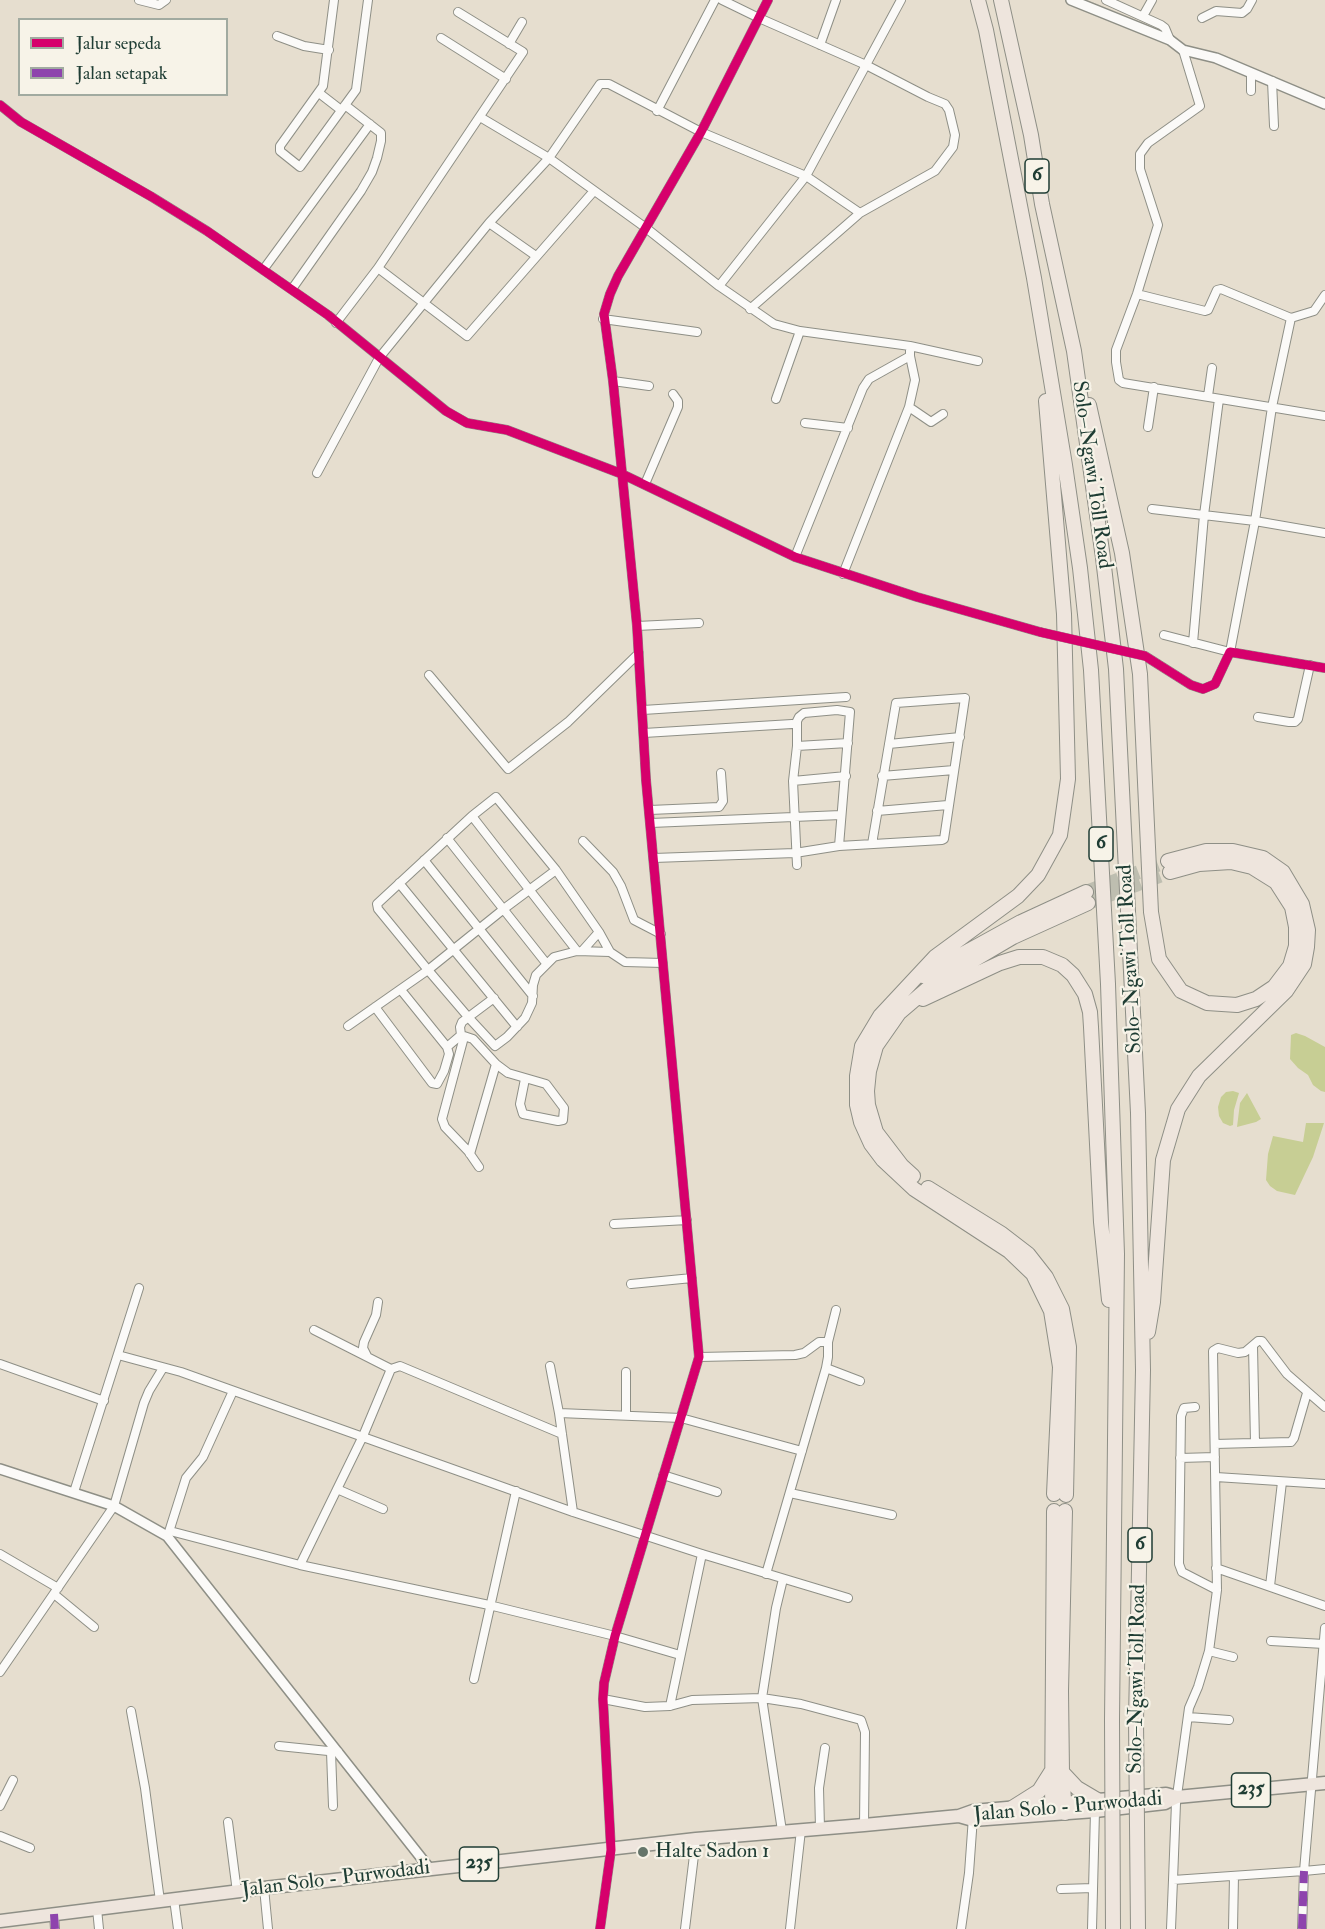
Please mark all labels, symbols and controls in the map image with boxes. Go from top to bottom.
legend [18,18,228,96]
text: Jalur sepeda [76,32,161,55]
text: Jalan setapak [76,62,167,85]
road number: 6 [1025,159,1049,193]
street label: Solo–Ngawi Toll Road [1065,379,1117,571]
road number: 6 [1089,827,1113,861]
street label: Solo–Ngawi Toll Road [1113,864,1149,1054]
road number: 6 [1128,1528,1152,1562]
street label: Solo–Ngawi Toll Road [1124,1584,1152,1774]
road number: 235 [1232,1773,1270,1807]
street label: Jalan Solo - Purwodadi [972,1787,1164,1829]
place label: Halte Sadon 1 [655,1839,770,1865]
marker: Halte Sadon 1 [636,1845,650,1859]
road number: 235 [460,1847,498,1881]
street label: Jalan Solo - Purwodadi [240,1856,432,1904]

